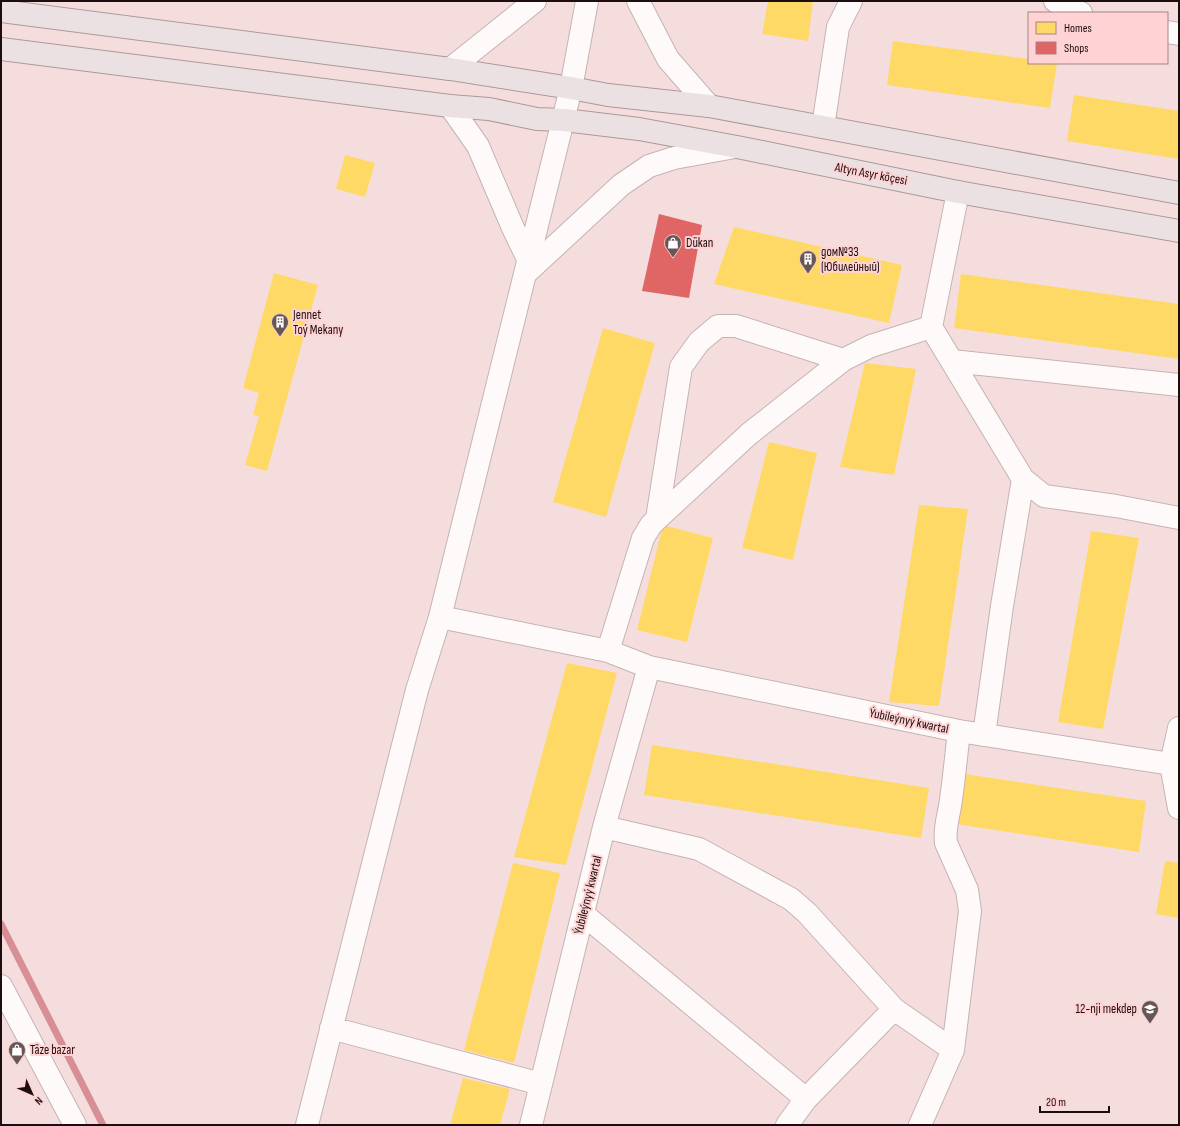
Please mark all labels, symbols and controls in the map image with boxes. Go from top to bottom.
legend [1028,12,1168,64]
text: Homes [1064,21,1092,36]
text: Shops [1064,41,1089,56]
street label: Altyn Asyr köçesi [832,159,909,189]
shop icon: Dükan [663,233,683,258]
place label: Dükan [686,235,713,251]
place label: дом№33 (Юбилейный) [821,244,880,275]
building icon: дом№33 (Юбилейный) [798,249,818,274]
place label: Jennet Toý Mekany [292,307,343,338]
building icon: Jennet Toý Mekany [270,312,290,337]
street label: Ýubileýnyý kwartal [868,705,950,737]
street label: Ýubileýnyý kwartal [570,854,606,936]
school or university icon: 12-nji mekdep [1140,999,1160,1024]
place label: 12-nji mekdep [1075,1001,1137,1017]
shop icon: Täze bazar [7,1040,27,1065]
place label: Täze bazar [30,1042,75,1058]
north arrow [12,1074,52,1114]
scale bar [1040,1088,1109,1114]
text: N [32,1094,45,1107]
text: 20 m [1046,1095,1066,1110]

